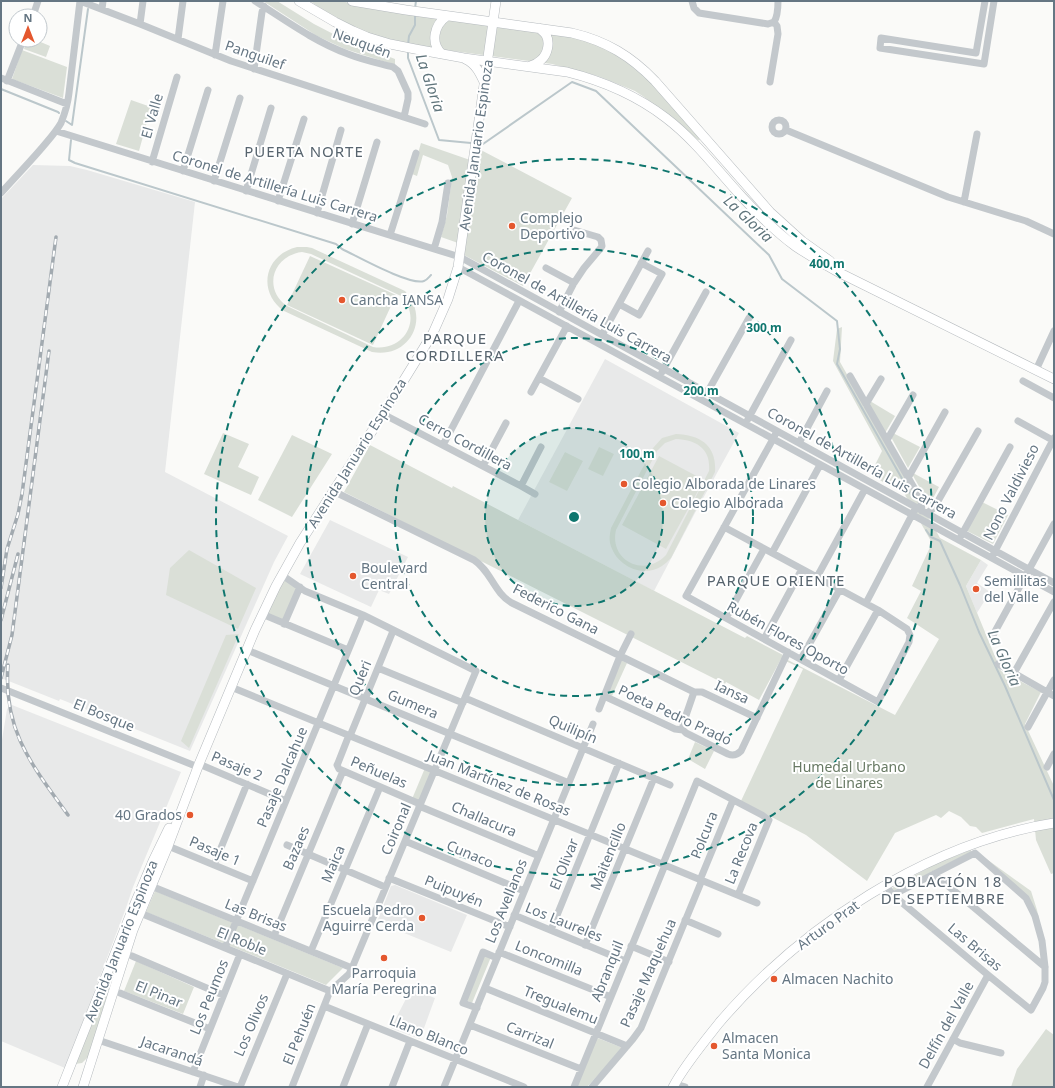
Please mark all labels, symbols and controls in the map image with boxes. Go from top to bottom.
north arrow [8,8,48,48]
text: N [24,10,32,25]
street label: Neuquén [330,23,394,62]
street label: Panguilef [223,35,289,74]
water label: La Gloria [412,51,450,115]
street label: Avenida Januario Espinoza [454,58,497,232]
street label: El Valle [136,91,167,141]
district label: PUERTA NORTE [244,141,364,161]
street label: Coronel de Artillería Luis Carrera [170,145,380,226]
water label: La Gloria [720,190,778,247]
place label: Complejo Deportivo [520,208,585,243]
marker: Complejo Deportivo [507,221,517,231]
street label: Coronel de Artillería Luis Carrera [479,246,675,367]
text: 400 m [809,255,845,272]
place label: Cancha IANSA [350,290,443,309]
marker: Cancha IANSA [337,295,347,305]
text: 300 m [746,319,782,336]
district label: PARQUE CORDILLERA [405,328,505,365]
street label: Avenida Januario Espinoza [303,374,410,531]
text: 200 m [683,382,719,399]
street label: Coronel de Artillería Luis Carrera [764,402,960,523]
street label: Cerro Cordillera [415,409,515,474]
street label: Nono Valdivieso [978,440,1043,543]
text: 100 m [619,445,655,462]
place label: Colegio Alborada de Linares [632,474,816,493]
marker: Colegio Alborada de Linares [619,479,629,489]
place label: Colegio Alborada [671,493,784,512]
marker: Colegio Alborada [658,498,668,508]
centre of rings [567,510,581,524]
place label: Boulevard Central [361,558,428,593]
district label: PARQUE ORIENTE [707,570,845,590]
marker: Boulevard Central [348,571,358,581]
place label: Semillitas del Valle [984,571,1047,606]
street label: Federico Gana [510,579,603,638]
marker: Semillitas del Valle [971,584,981,594]
street label: Rubén Flores Oporto [724,596,853,679]
water label: La Gloria [983,626,1027,690]
street label: Queri [344,657,375,698]
street label: Iansa [712,675,752,708]
street label: Poeta Pedro Prado [616,680,735,749]
street label: Gumera [385,684,441,723]
street label: El Bosque [71,694,138,735]
street label: Quilipín [546,710,601,747]
street label: Pasaje Dalcahue [252,724,311,830]
street label: Juan Martínez de Rosas [423,744,574,820]
street label: Pasaje 2 [209,746,266,785]
street label: Peñuelas [348,751,411,792]
park label: Humedal Urbano de Linares [792,757,906,792]
street label: Challacura [449,796,520,841]
street label: Coironal [376,800,415,858]
place label: 40 Grados [115,805,182,824]
street label: Polcura [685,808,722,861]
marker: 40 Grados [185,810,195,820]
street label: Maitencillo [585,819,630,893]
street label: La Recova [719,819,762,887]
street label: Bazaes [278,823,313,873]
street label: Pasaje 1 [187,831,244,870]
street label: Cunaco [444,835,497,872]
street label: El Olivar [545,835,583,892]
street label: Maica [316,842,349,885]
street label: Los Avellanos [480,856,531,946]
street label: Avenida Januario Espinoza [79,857,162,1024]
street label: Puipuyén [422,870,486,911]
district label: POBLACIÓN 18 DE SEPTIEMBRE [881,871,1005,908]
street label: Las Brisas [222,893,290,936]
street label: Arturo Prat [793,895,863,954]
street label: Los Laureles [523,897,606,946]
place label: Escuela Pedro Aguirre Cerda [322,900,414,935]
marker: Escuela Pedro Aguirre Cerda [417,913,427,923]
street label: Pasaje Maquehua [615,916,680,1030]
street label: Las Brisas [944,918,1007,975]
street label: El Roble [214,922,270,959]
street label: Loncomilla [513,935,586,980]
street label: Abranquil [586,938,627,1004]
marker: Parroquia María Peregrina [379,953,389,963]
street label: Los Peumos [185,956,232,1037]
place label: Parroquia María Peregrina [331,963,437,998]
place label: Almacen Nachito [782,969,893,988]
marker: Almacen Nachito [769,974,779,984]
street label: El Pinar [133,975,186,1012]
street label: Delfín del Valle [914,978,978,1072]
street label: Tregualemu [521,981,601,1028]
street label: Los Olivos [229,990,272,1059]
street label: El Pehuén [278,1000,320,1068]
street label: Llano Blanco [387,1010,472,1059]
street label: Carrizal [503,1016,557,1053]
place label: Almacen Santa Monica [722,1028,811,1063]
street label: Jacarandá [137,1030,206,1070]
marker: Almacen Santa Monica [709,1041,719,1051]

